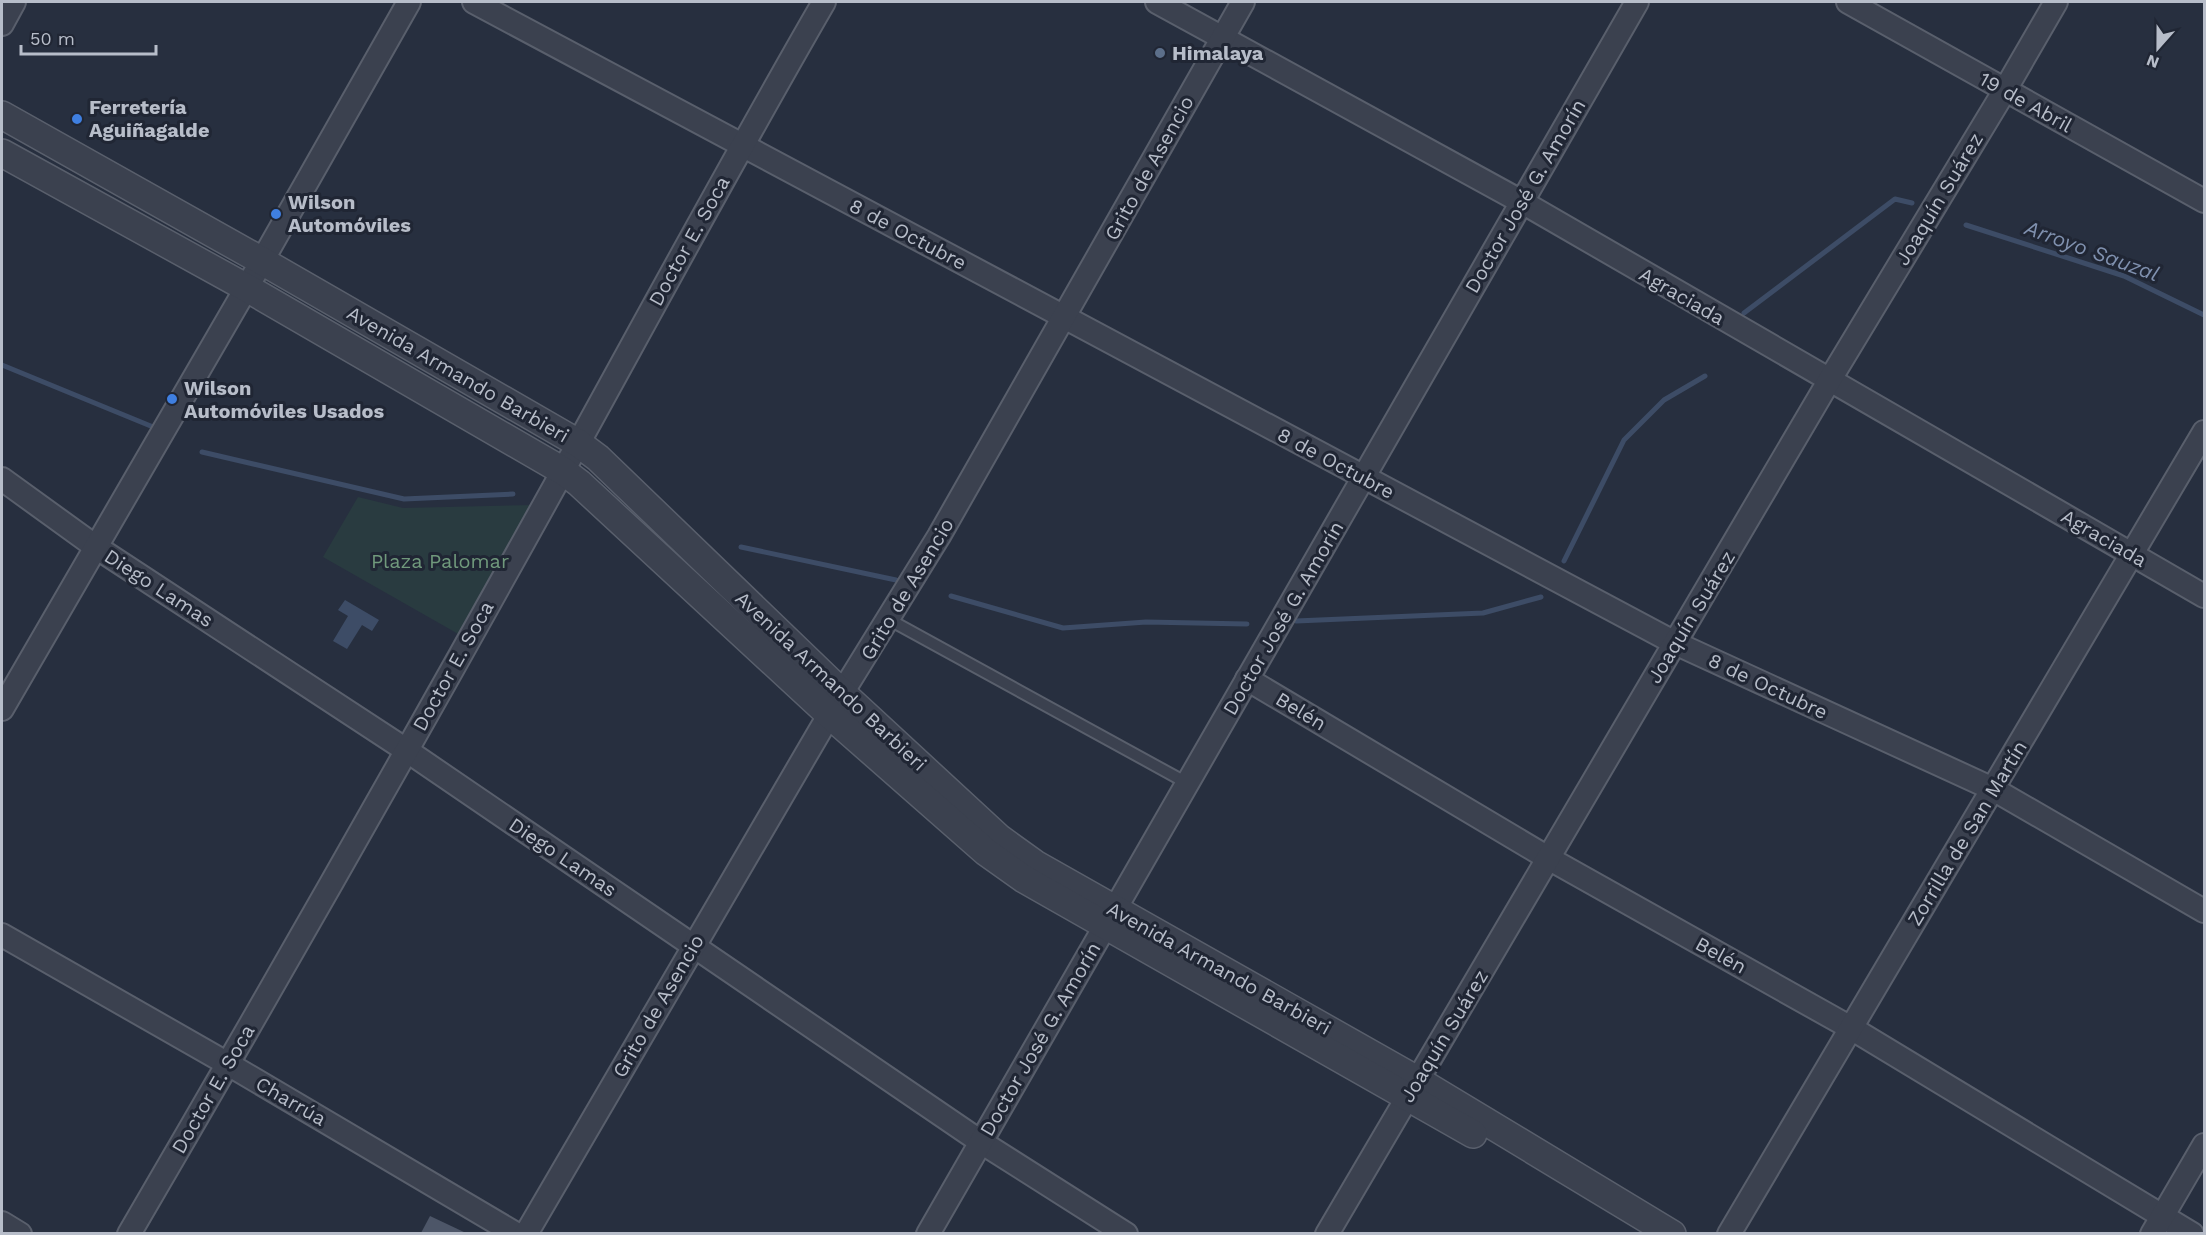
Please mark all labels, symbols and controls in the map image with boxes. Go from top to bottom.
scale bar [21,18,156,56]
north arrow [2128,18,2188,78]
text: 50 m [30,28,75,49]
place label: Himalaya [1172,41,1264,65]
marker: Himalaya [1153,46,1167,60]
text: N [2144,51,2162,73]
street label: 19 de Abril [1975,67,2077,137]
street label: Grito de Asencio [1099,92,1199,244]
place label: Ferretería Aguiñagalde [89,95,209,142]
street label: Doctor José G. Amorín [1460,95,1590,297]
marker: Ferretería Aguiñagalde [70,112,84,126]
street label: Joaquín Suárez [1890,128,1988,270]
street label: Doctor E. Soca [643,172,735,310]
place label: Wilson Automóviles [288,190,411,237]
street label: 8 de Octubre [845,193,971,275]
marker: Wilson Automóviles [269,207,283,221]
water label: Arroyo Sauzal [2021,214,2162,286]
street label: Agraciada [1635,262,1729,330]
street label: Avenida Armando Barbieri [343,300,573,448]
place label: Wilson Automóviles Usados [184,376,385,423]
marker: Wilson Automóviles Usados [165,392,179,406]
street label: 8 de Octubre [1273,422,1399,504]
street label: Agraciada [2057,504,2151,572]
street label: Grito de Asencio [855,514,959,664]
street label: Doctor José G. Amorín [1218,517,1348,719]
street label: Diego Lamas [100,544,218,632]
street label: Joaquín Suárez [1642,546,1740,688]
park label: Plaza Palomar [371,549,509,573]
street label: Avenida Armando Barbieri [730,586,932,776]
street label: Doctor E. Soca [407,597,499,735]
street label: 8 de Octubre [1705,648,1831,724]
street label: Belén [1271,687,1331,735]
street label: Zorrilla de San Martín [1902,736,2032,930]
street label: Diego Lamas [505,812,621,902]
street label: Avenida Armando Barbieri [1103,896,1335,1040]
street label: Grito de Asencio [607,930,709,1082]
street label: Belén [1691,931,1751,979]
street label: Doctor José G. Amorín [975,938,1105,1140]
street label: Joaquín Suárez [1395,965,1493,1107]
street label: Doctor E. Soca [166,1020,260,1158]
street label: Charrúa [251,1071,331,1131]

